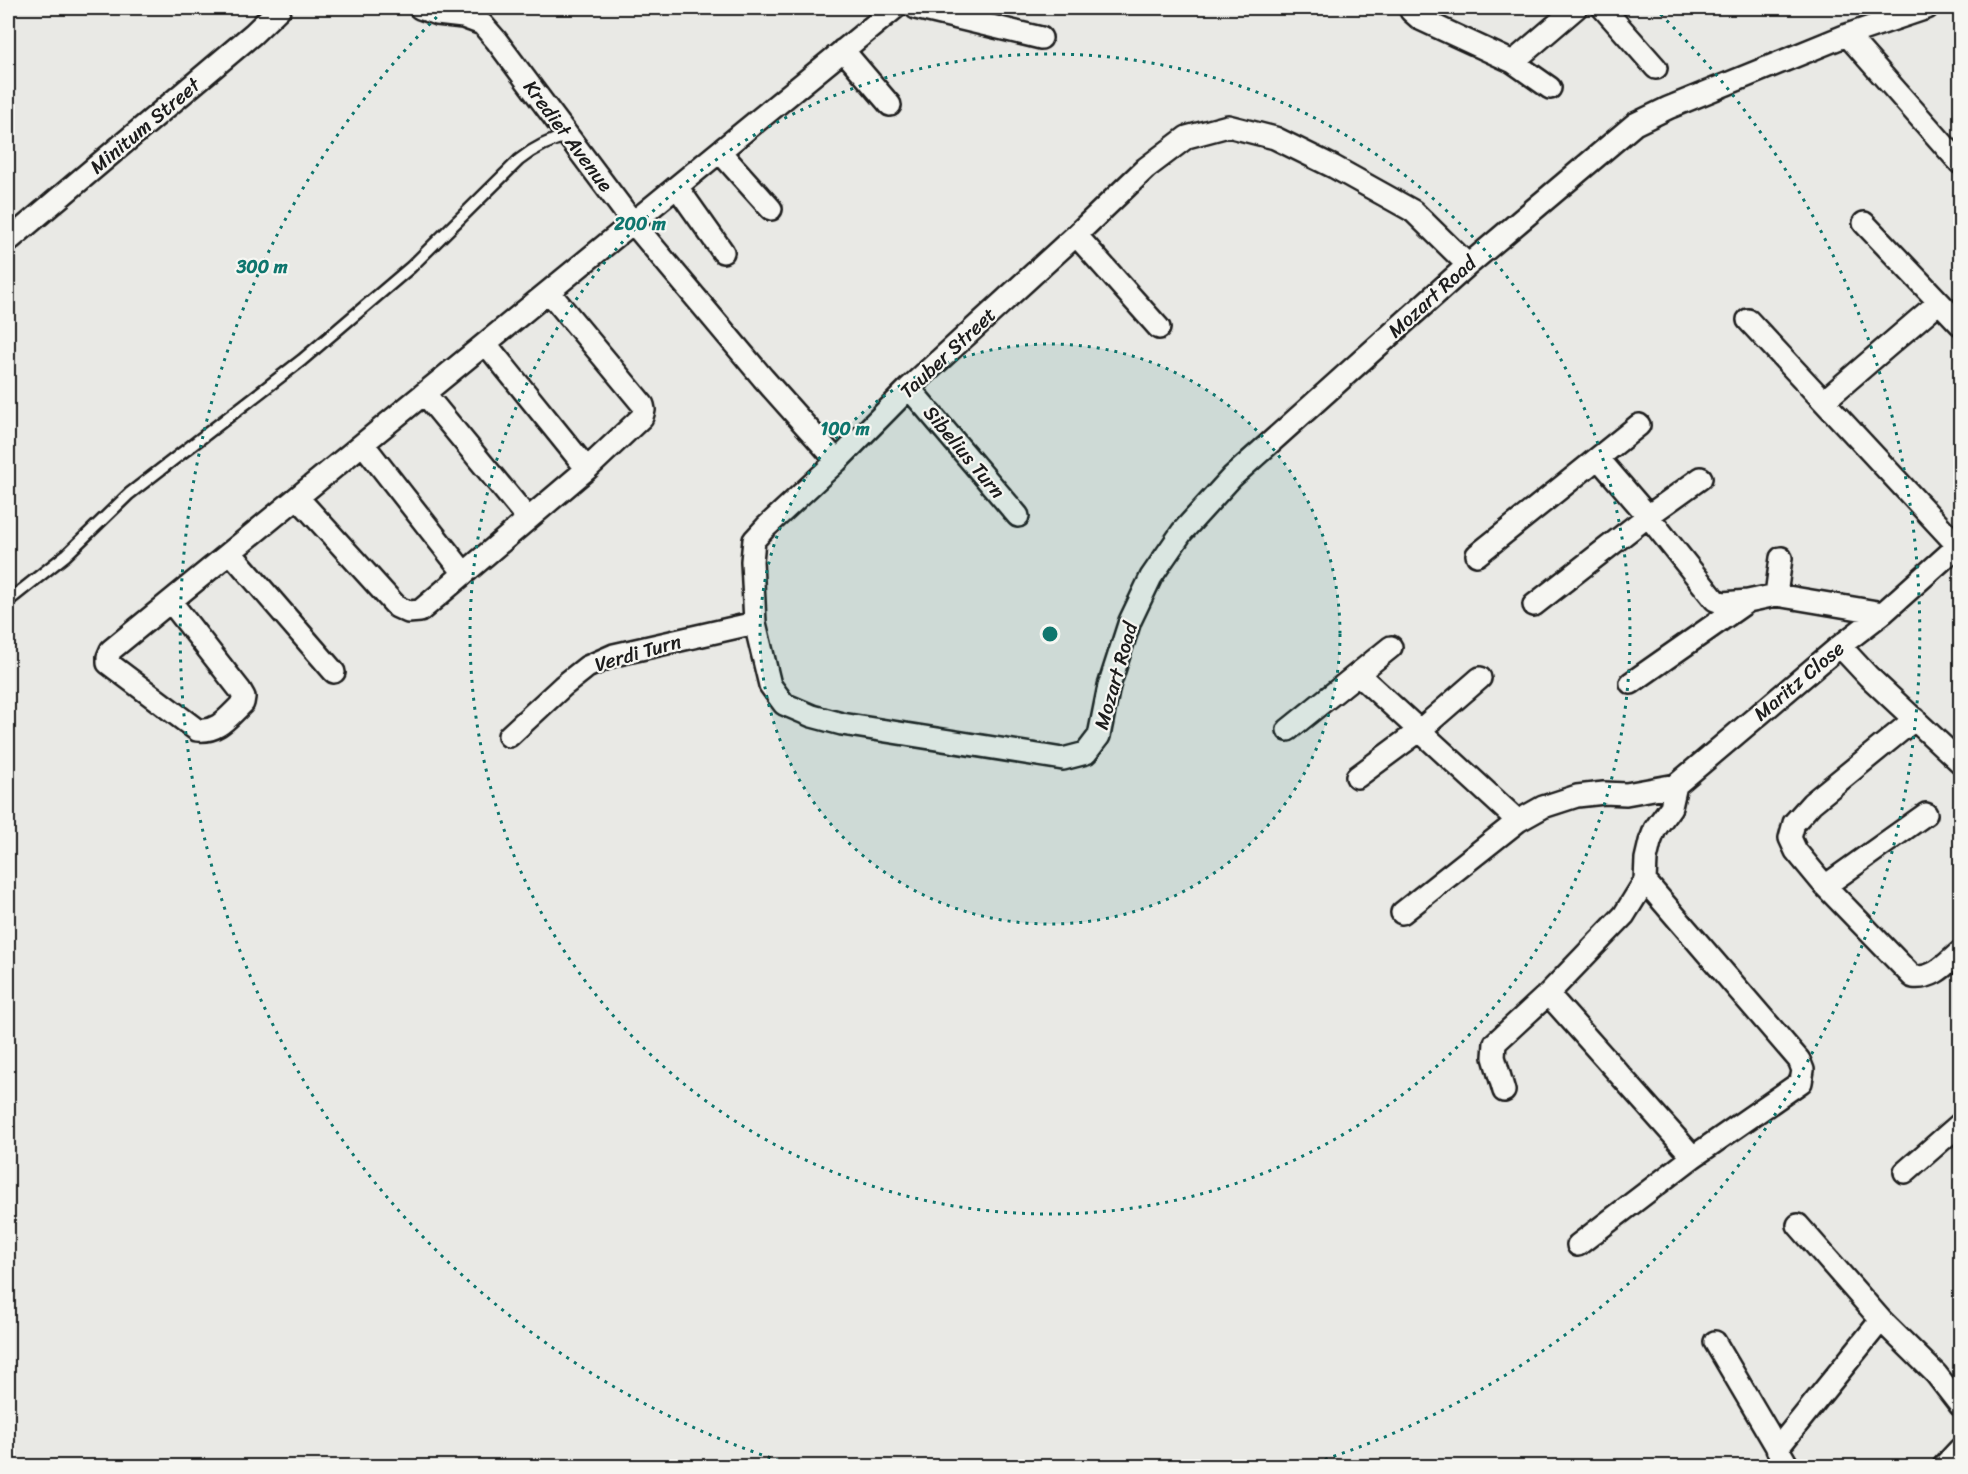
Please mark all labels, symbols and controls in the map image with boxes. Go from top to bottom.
street label: Minitum Street [82,68,209,183]
street label: Krediet Avenue [514,72,622,200]
text: 200 m [613,208,666,240]
street label: Mozart Road [1379,246,1486,347]
text: 300 m [235,251,288,283]
street label: Tauber Street [891,298,1005,407]
street label: Sibelius Turn [914,397,1014,507]
text: 100 m [821,413,870,445]
street label: Mozart Road [1084,617,1148,734]
street label: Verdi Turn [591,624,686,682]
centre of rings [1040,624,1060,644]
street label: Maritz Close [1745,632,1853,730]

